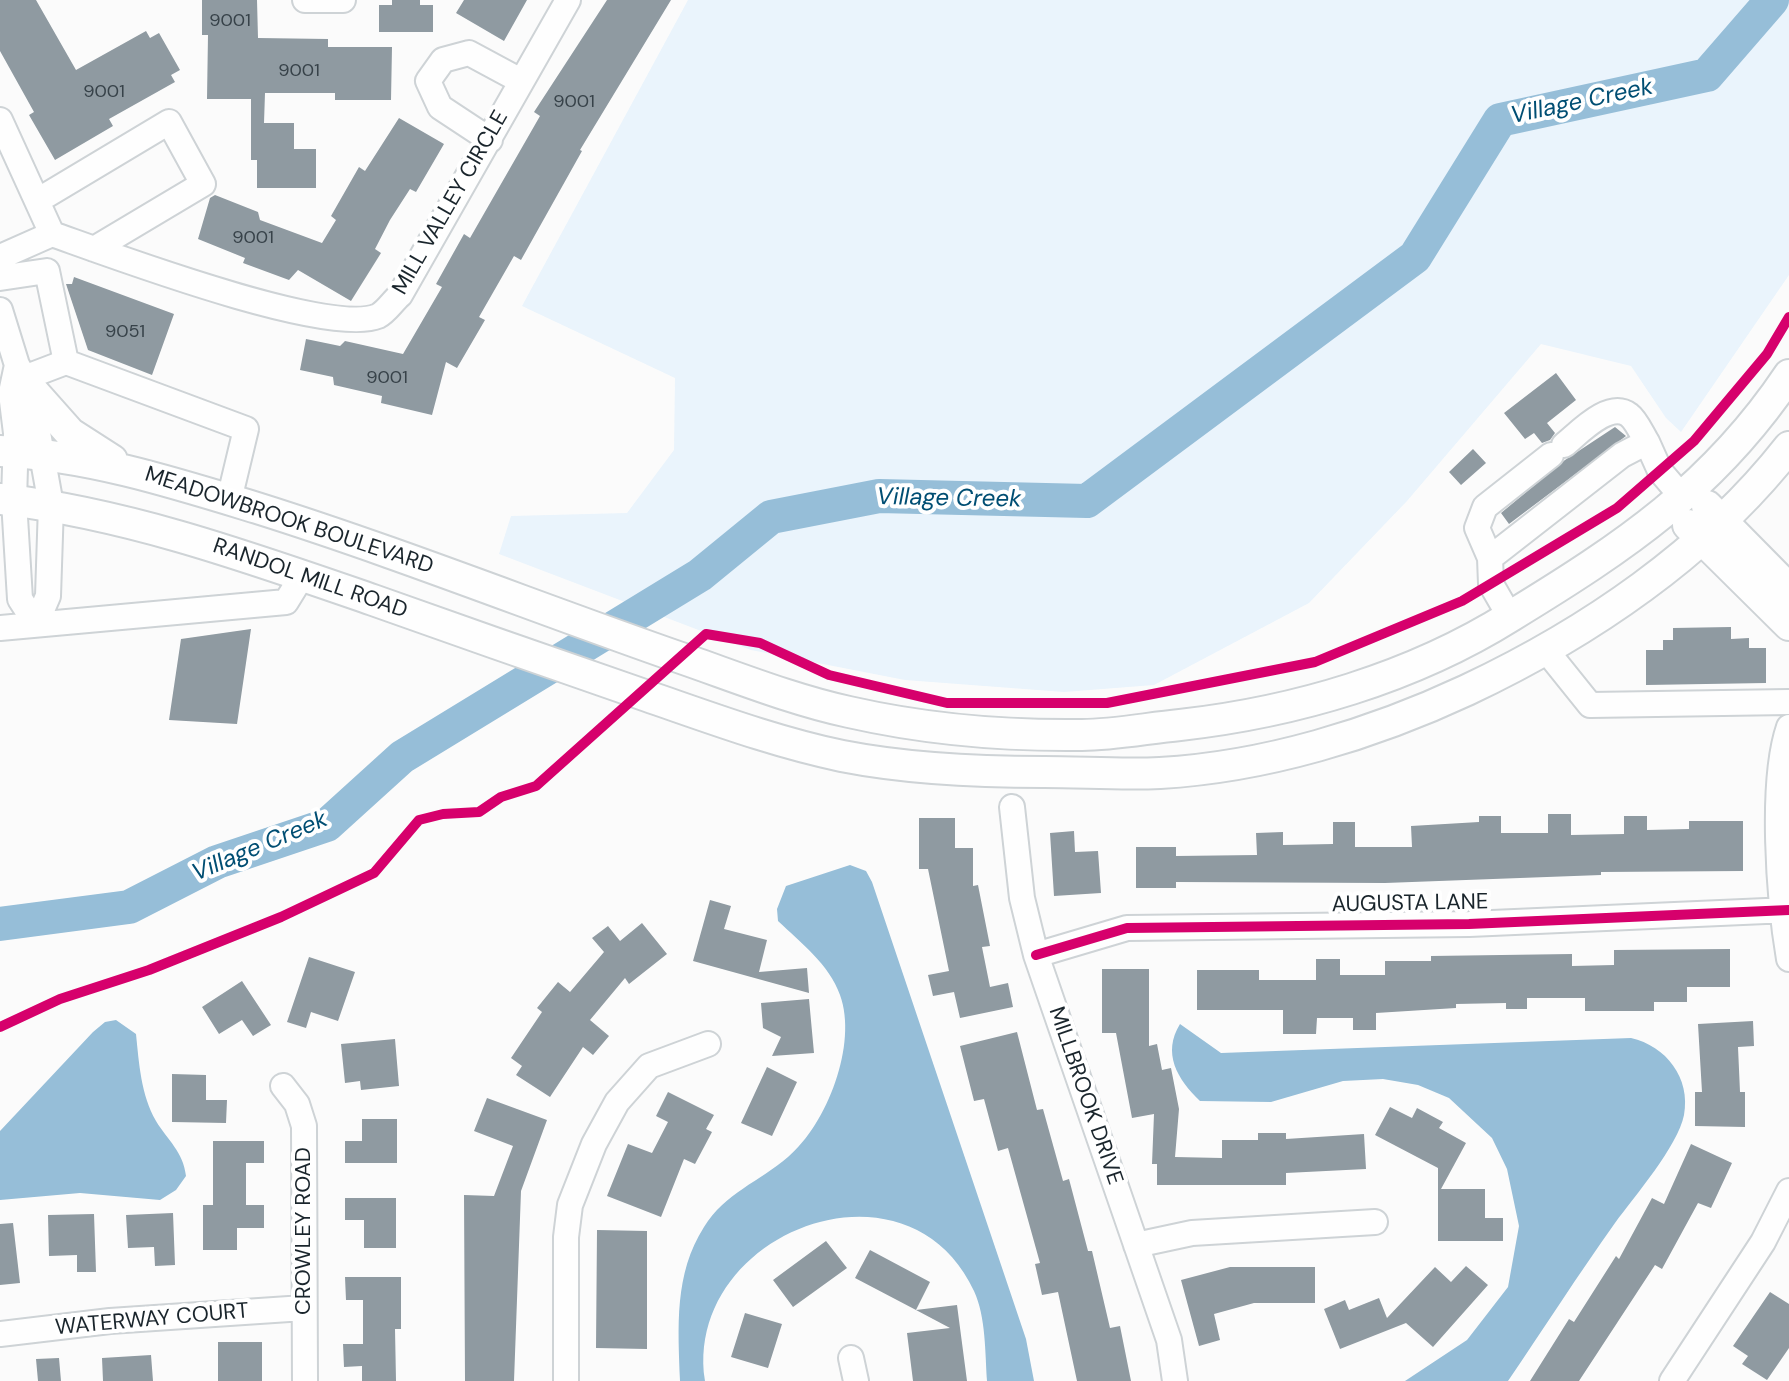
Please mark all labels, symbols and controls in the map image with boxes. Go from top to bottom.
house number: 9001 [209,10,251,32]
house number: 9001 [278,60,320,82]
water label: Village Creek [1508,73,1656,131]
house number: 9001 [83,81,125,103]
house number: 9001 [553,91,595,113]
street label: MILL VALLEY CIRCLE [388,106,514,300]
house number: 9001 [232,227,274,249]
house number: 9051 [105,321,145,343]
house number: 9001 [366,367,408,389]
street label: MEADOWBROOK BOULEVARD [141,462,437,580]
water label: Village Creek [876,483,1022,515]
street label: RANDOL MILL ROAD [209,533,411,625]
water label: Village Creek [188,806,332,888]
street label: AUGUSTA LANE [1331,889,1489,919]
street label: MILLBROOK DRIVE [1042,1004,1128,1188]
street label: CROWLEY ROAD [291,1147,317,1315]
street label: WATERWAY COURT [54,1298,250,1342]

